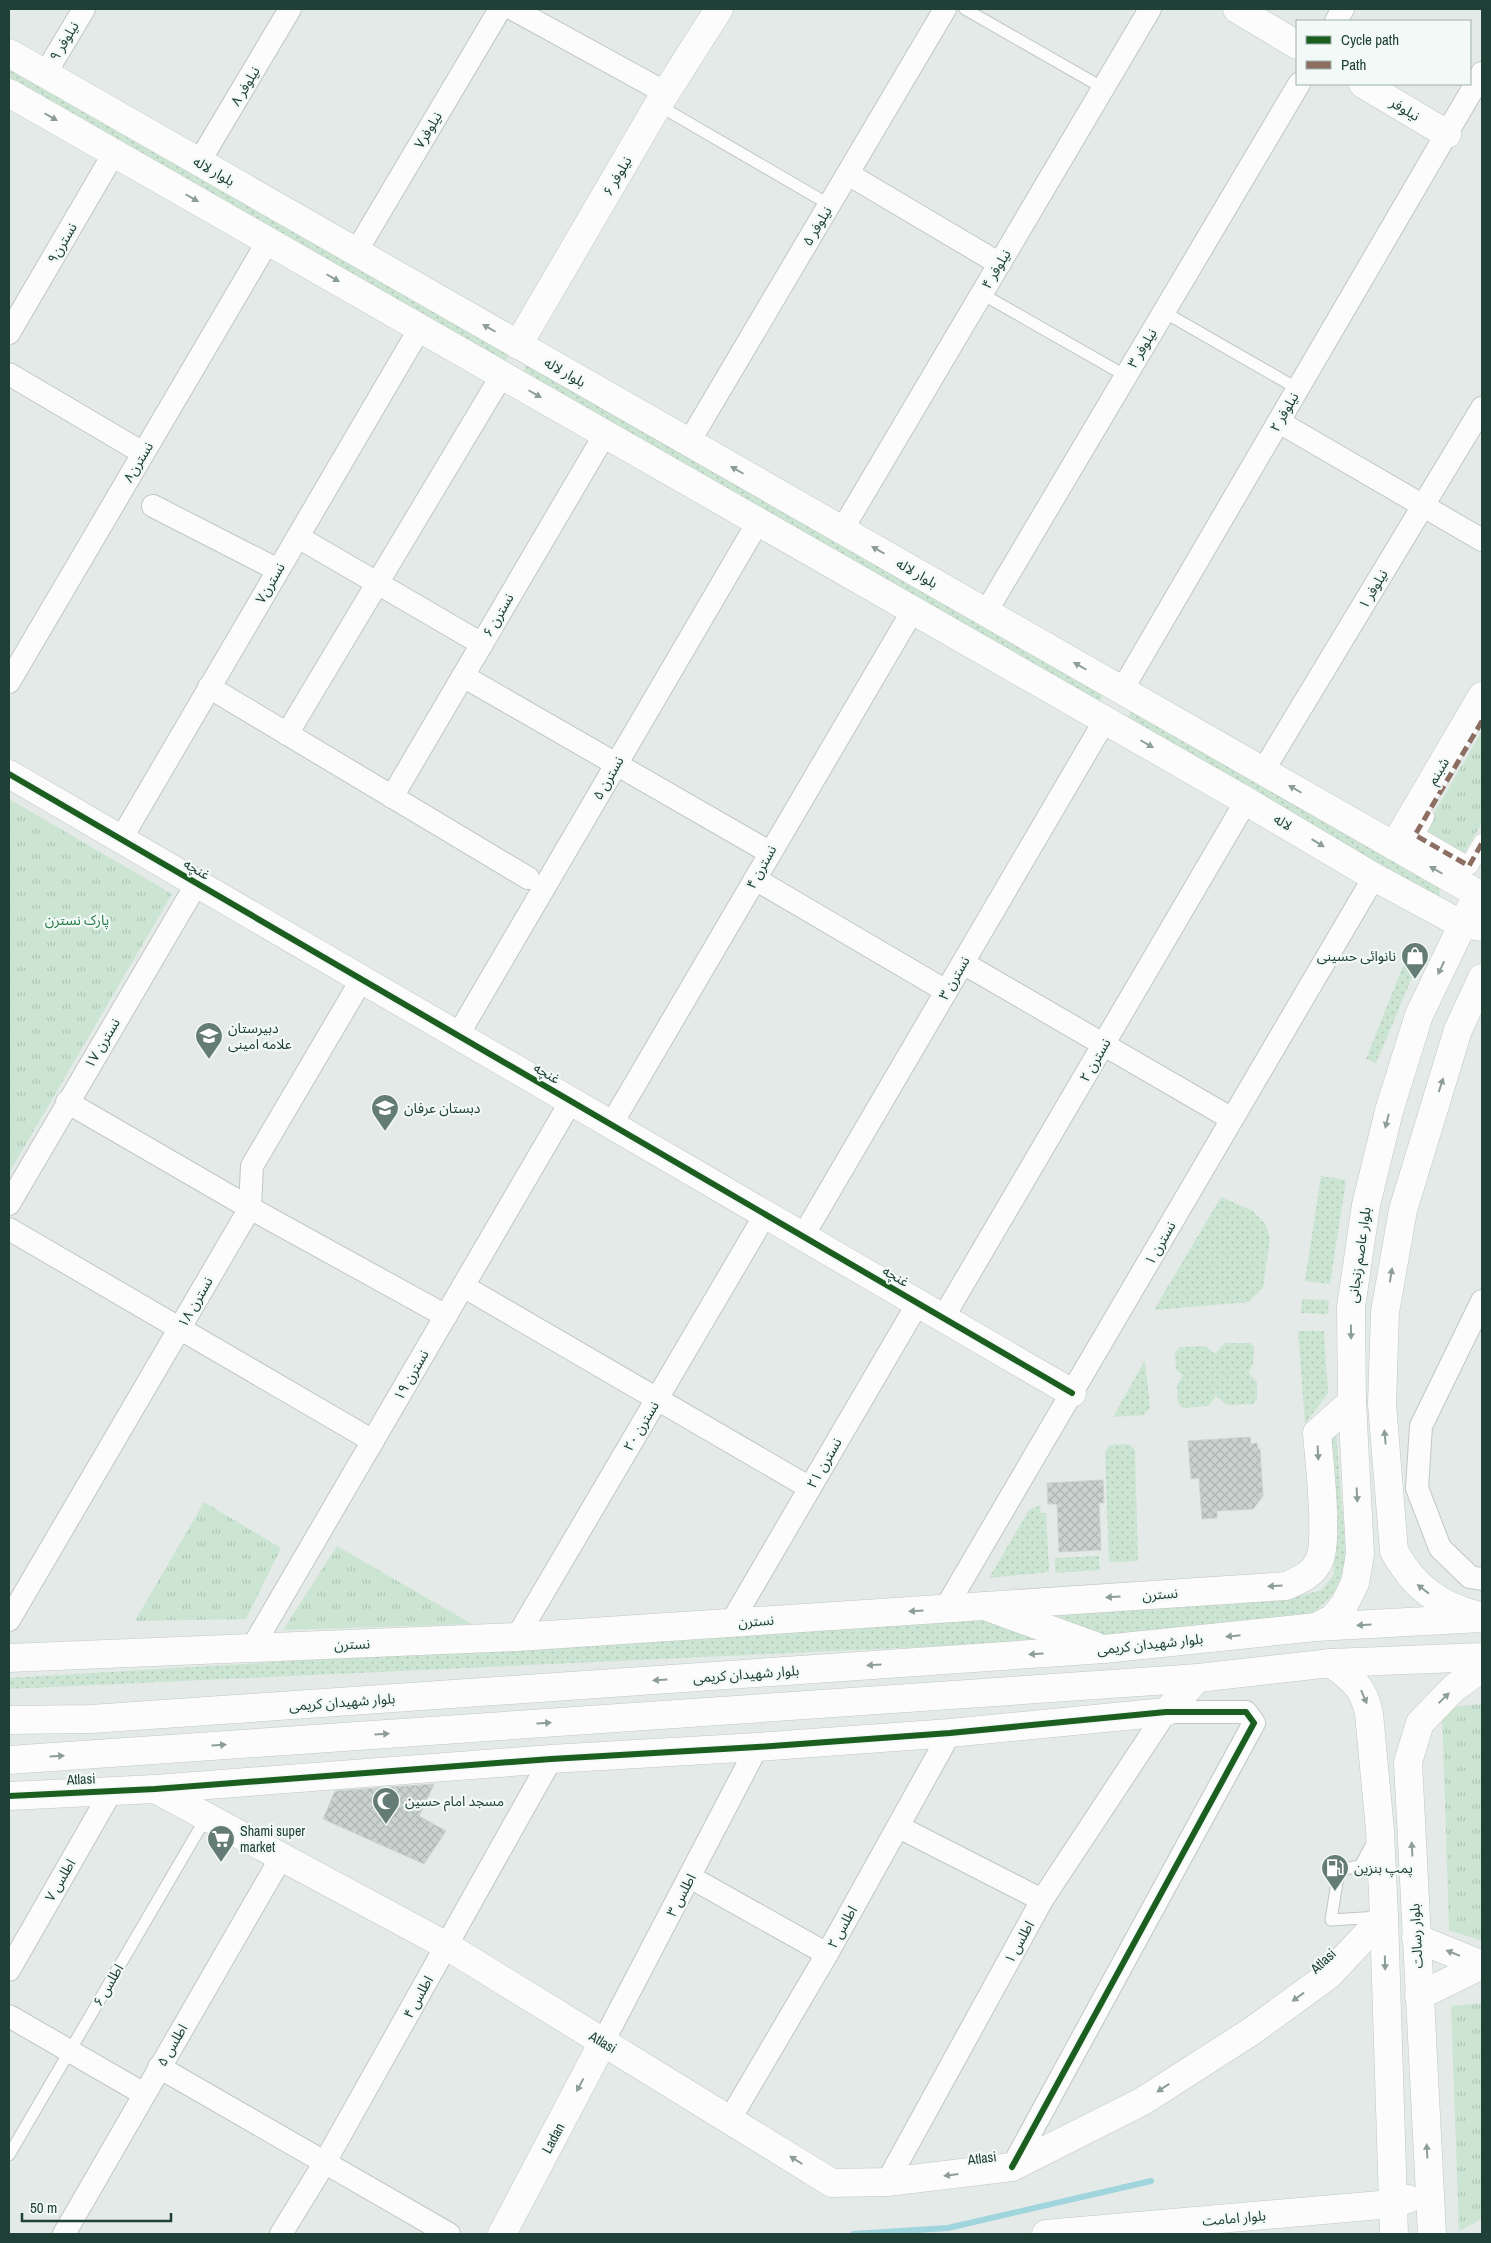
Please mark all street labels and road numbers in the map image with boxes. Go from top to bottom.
street label: نیلوفر ۹ [45,18,83,64]
street label: نیلوفر ۸ [226,63,264,109]
street label: نیلوفر [1386,93,1423,125]
street label: نیلوفر۷ [410,108,446,152]
street label: بلوار لاله [190,152,238,190]
street label: نیلوفر ۶ [599,153,636,199]
street label: نیلوفر ۵ [798,203,836,249]
street label: نسترن۹ [43,219,81,267]
street label: نیلوفر ۴ [977,246,1015,292]
street label: نیلوفر ۳ [1123,325,1161,371]
street label: بلوار لاله [541,353,589,391]
street label: نیلوفر ۲ [1266,389,1303,435]
street label: نسترن۸ [119,438,157,486]
street label: بلوار لاله [893,554,941,592]
street label: نسترن۷ [251,559,289,607]
street label: نیلوفر ۱ [1354,566,1392,612]
street label: نسترن ۶ [478,590,518,640]
street label: نسترن ۵ [588,753,628,803]
street label: شبنم [1423,754,1455,789]
street label: لاله [1270,809,1296,835]
street label: نسترن ۴ [742,842,780,892]
street label: غنچه [180,854,213,885]
street label: نسترن ۳ [934,953,974,1003]
street label: نسترن ۱۷ [80,1014,124,1071]
street label: نسترن ۲ [1075,1035,1115,1085]
street label: غنچه [530,1058,563,1089]
street label: بلوار عاصم زنجانی [1343,1206,1377,1304]
street label: نسترن ۱ [1140,1218,1180,1268]
street label: غنچه [879,1261,912,1292]
street label: نسترن ۱۸ [173,1273,217,1330]
street label: نسترن ۱۹ [389,1346,433,1403]
street label: نسترن ۲۰ [619,1397,663,1454]
street label: نسترن ۲۱ [802,1434,846,1491]
street label: نسترن [1141,1584,1179,1604]
street label: نسترن [737,1611,775,1631]
street label: بلوار شهیدان کریمی [1096,1629,1204,1659]
street label: نسترن [334,1634,371,1654]
street label: بلوار شهیدان کریمی [692,1661,800,1687]
street label: بلوار شهیدان کریمی [288,1689,396,1715]
street label: Atlasi [65,1769,96,1789]
street label: اطلس ۷ [41,1856,79,1904]
street label: اطلس ۳ [662,1870,700,1920]
street label: اطلس ۲ [823,1903,861,1951]
street label: بلوار رسالت [1405,1903,1427,1969]
street label: اطلس ۱ [1000,1918,1038,1966]
street label: Atlasi [1306,1945,1340,1978]
street label: اطلس ۶ [89,1961,127,2009]
street label: اطلس ۴ [399,1973,437,2021]
street label: اطلس ۵ [153,2021,191,2069]
street label: Atlasi [585,2026,620,2057]
street label: Ladan [538,2120,568,2156]
street label: Atlasi [966,2147,997,2169]
street label: بلوار امامت [1202,2206,1267,2230]

